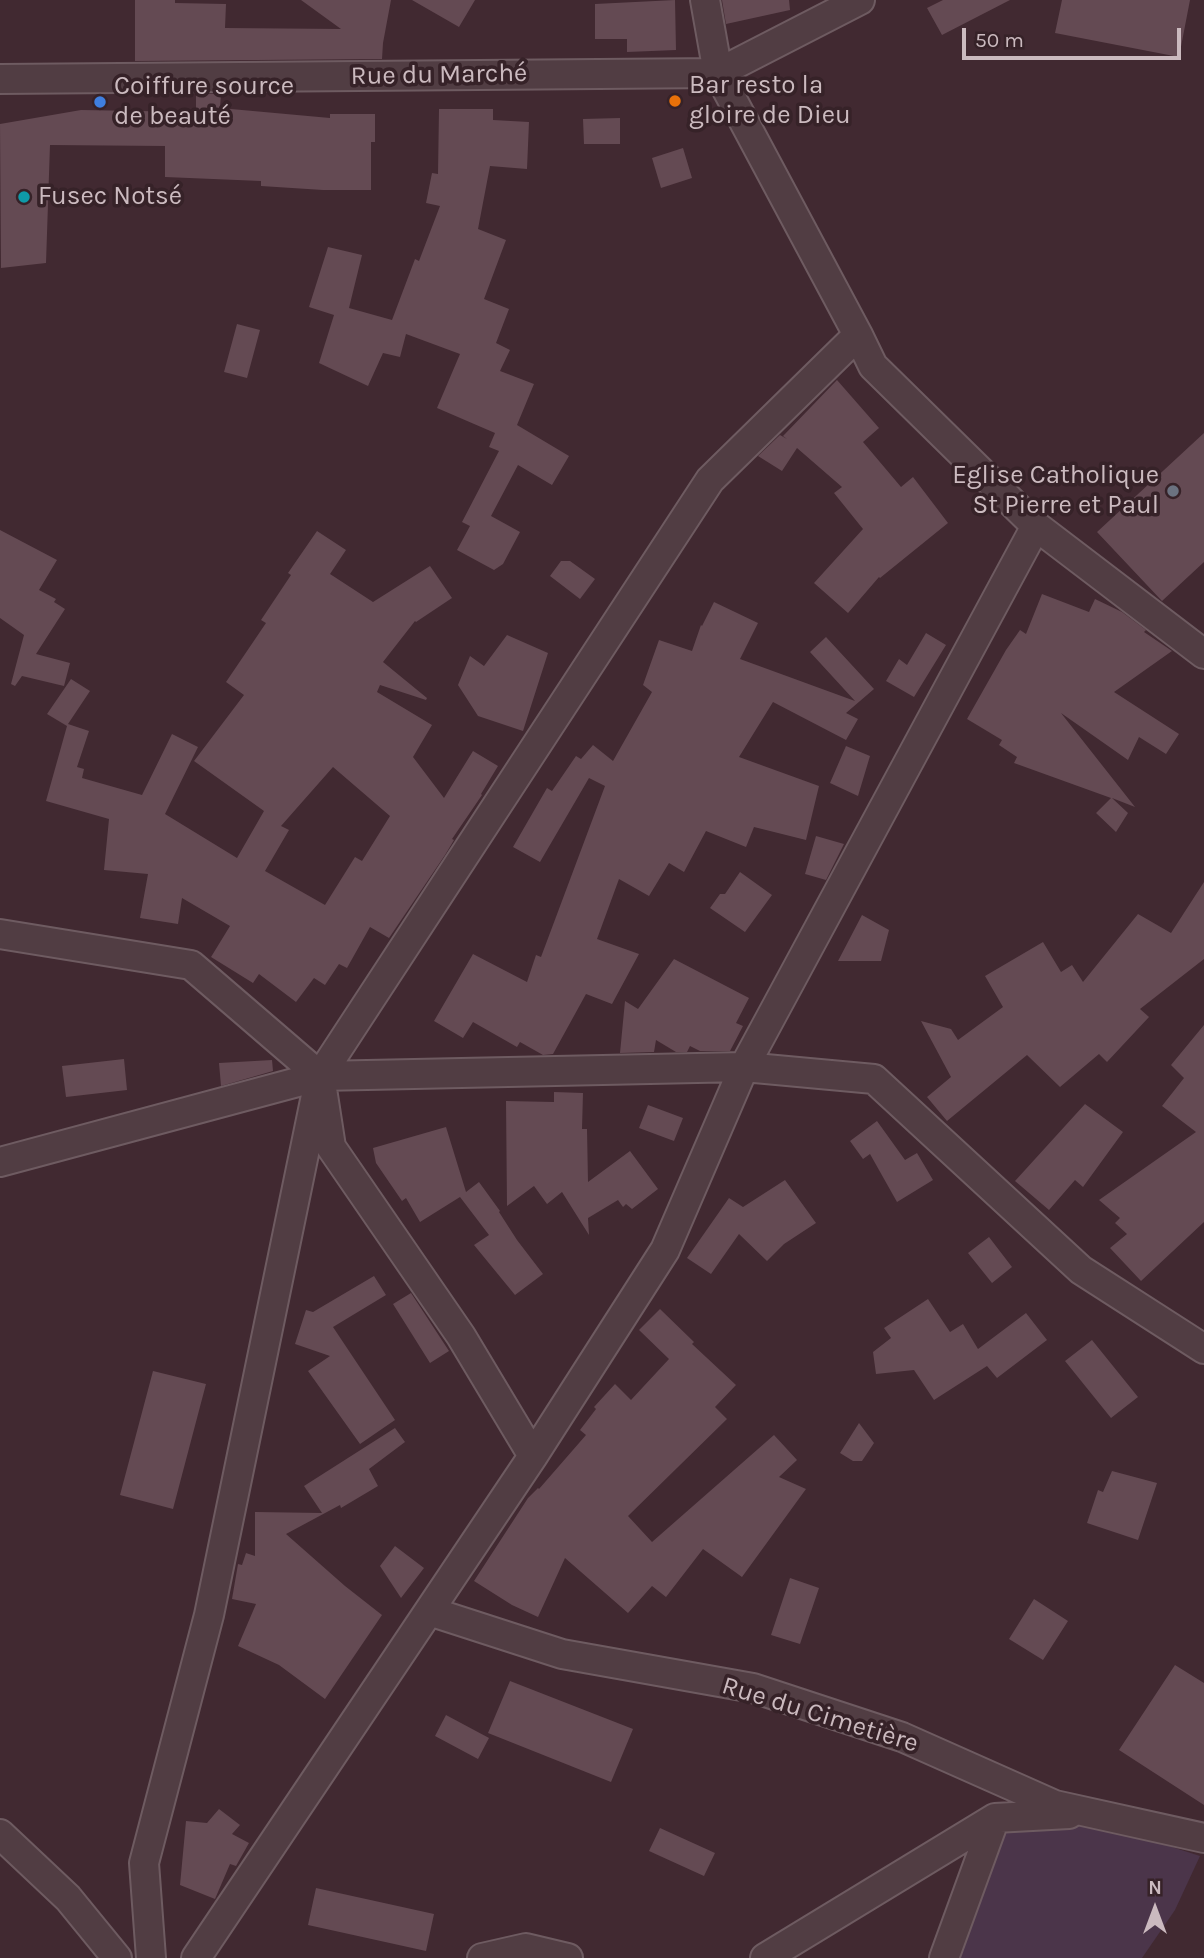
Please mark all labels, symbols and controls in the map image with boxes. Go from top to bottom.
scale bar [966,14,1185,58]
text: 50 m [975,28,1024,52]
street label: Rue du Marché [350,58,528,92]
place label: Bar resto la gloire de Dieu [689,70,851,132]
place label: Coiffure source de beauté [114,71,294,132]
marker: Bar resto la gloire de Dieu [667,93,683,109]
marker: Coiffure source de beauté [92,94,108,110]
place label: Fusec Notsé [38,181,182,213]
marker: Fusec Notsé [16,189,32,205]
place label: Eglise Catholique St Pierre et Paul [952,460,1159,522]
marker: Eglise Catholique St Pierre et Paul [1165,483,1181,499]
street label: Rue du Cimetière [718,1670,922,1760]
north arrow [1120,1874,1190,1944]
text: N [1148,1877,1162,1899]

